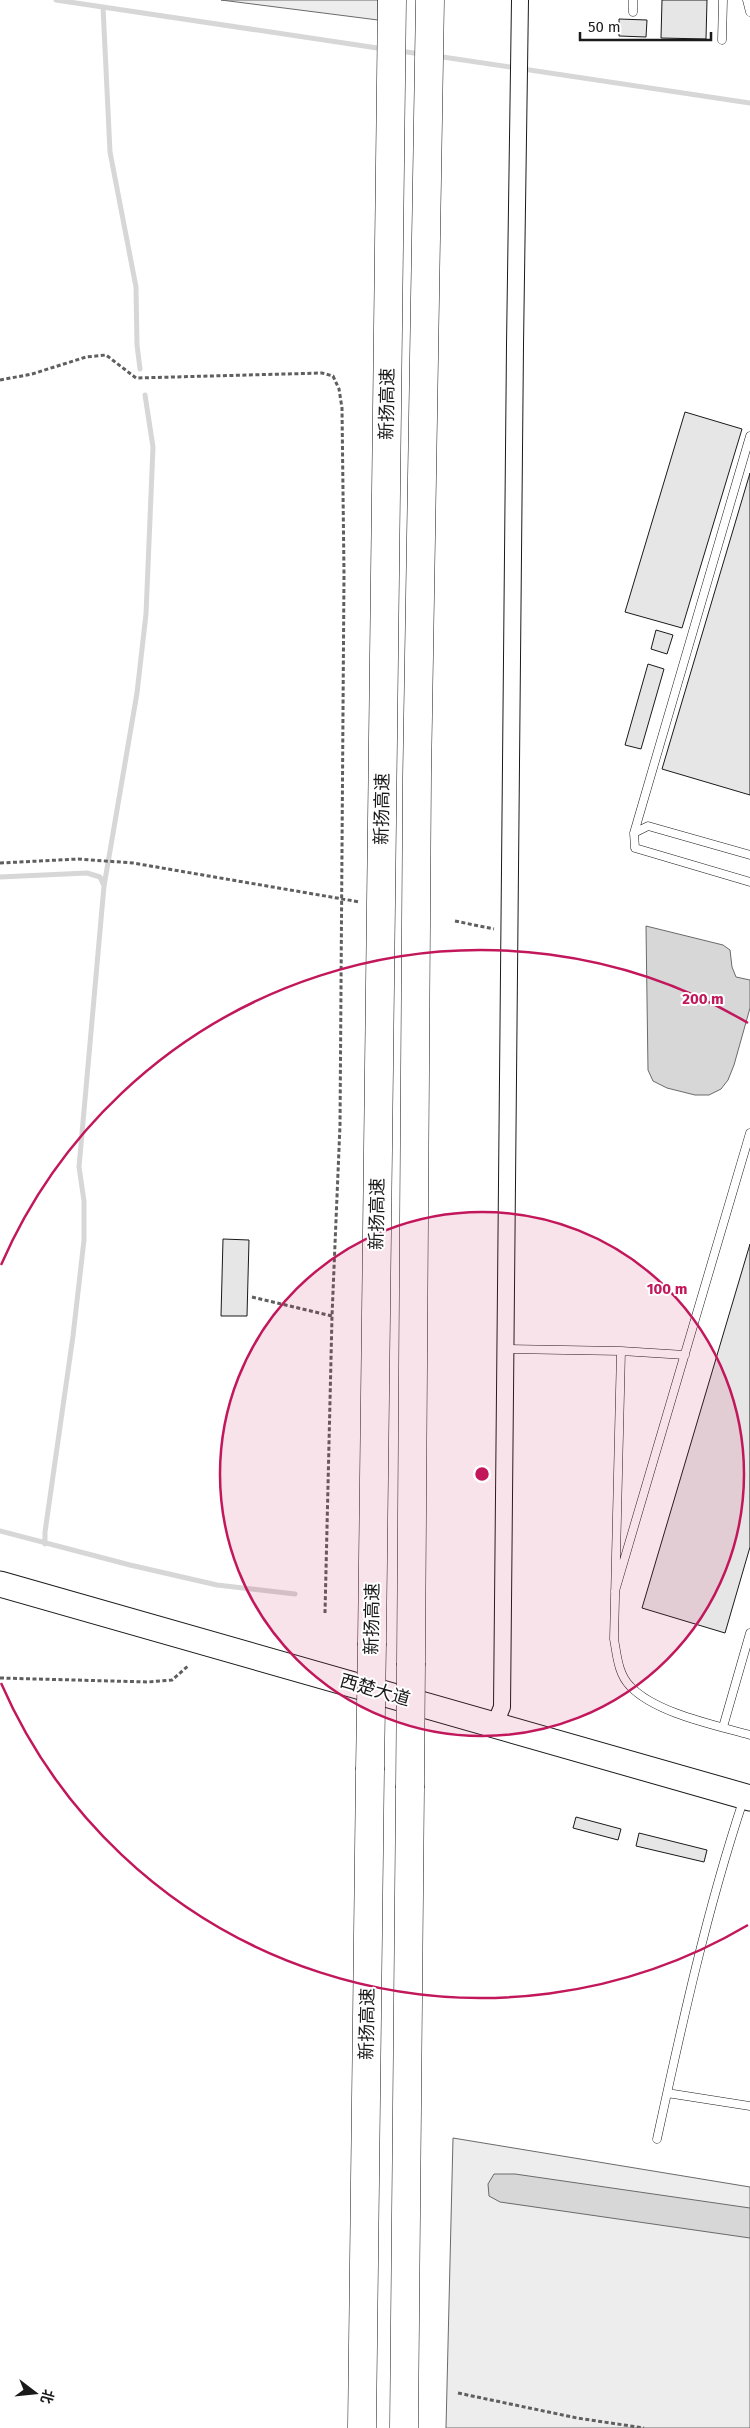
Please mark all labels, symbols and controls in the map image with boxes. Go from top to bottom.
scale bar [580,10,711,42]
text: 50 m [588,18,621,36]
street label: 新扬高速 [375,368,399,440]
street label: 新扬高速 [370,773,394,845]
text: 200 m [682,990,724,1008]
street label: 新扬高速 [365,1178,389,1250]
text: 100 m [647,1280,687,1298]
centre of rings [473,1465,491,1483]
street label: 新扬高速 [360,1583,384,1655]
street label: 西楚大道 [337,1670,413,1710]
street label: 新扬高速 [355,1988,379,2060]
north arrow [10,2368,60,2418]
text: 北 [37,2387,57,2406]

